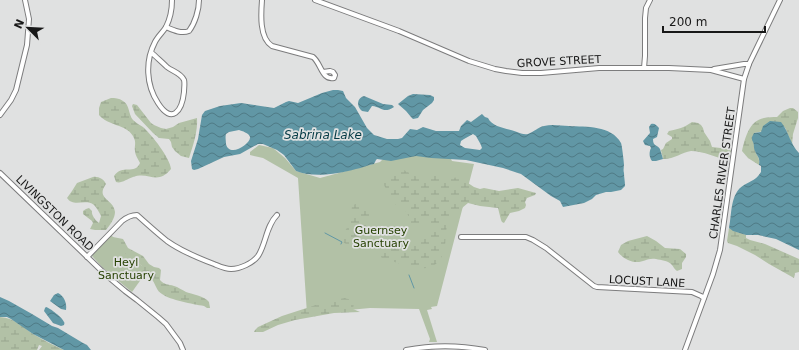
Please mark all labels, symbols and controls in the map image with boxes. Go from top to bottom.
north arrow [8,8,48,48]
scale bar [663,8,765,34]
text: 200 m [669,15,707,29]
text: N [12,17,27,31]
street label: GROVE STREET [516,53,602,70]
street label: CHARLES RIVER STREET [707,106,738,240]
water label: Sabrina Lake [284,128,362,142]
street label: LIVINGSTON ROAD [13,173,96,254]
park label: Guernsey Sanctuary [353,224,409,250]
park label: Heyl Sanctuary [98,256,154,282]
street label: LOCUST LANE [608,273,686,290]

